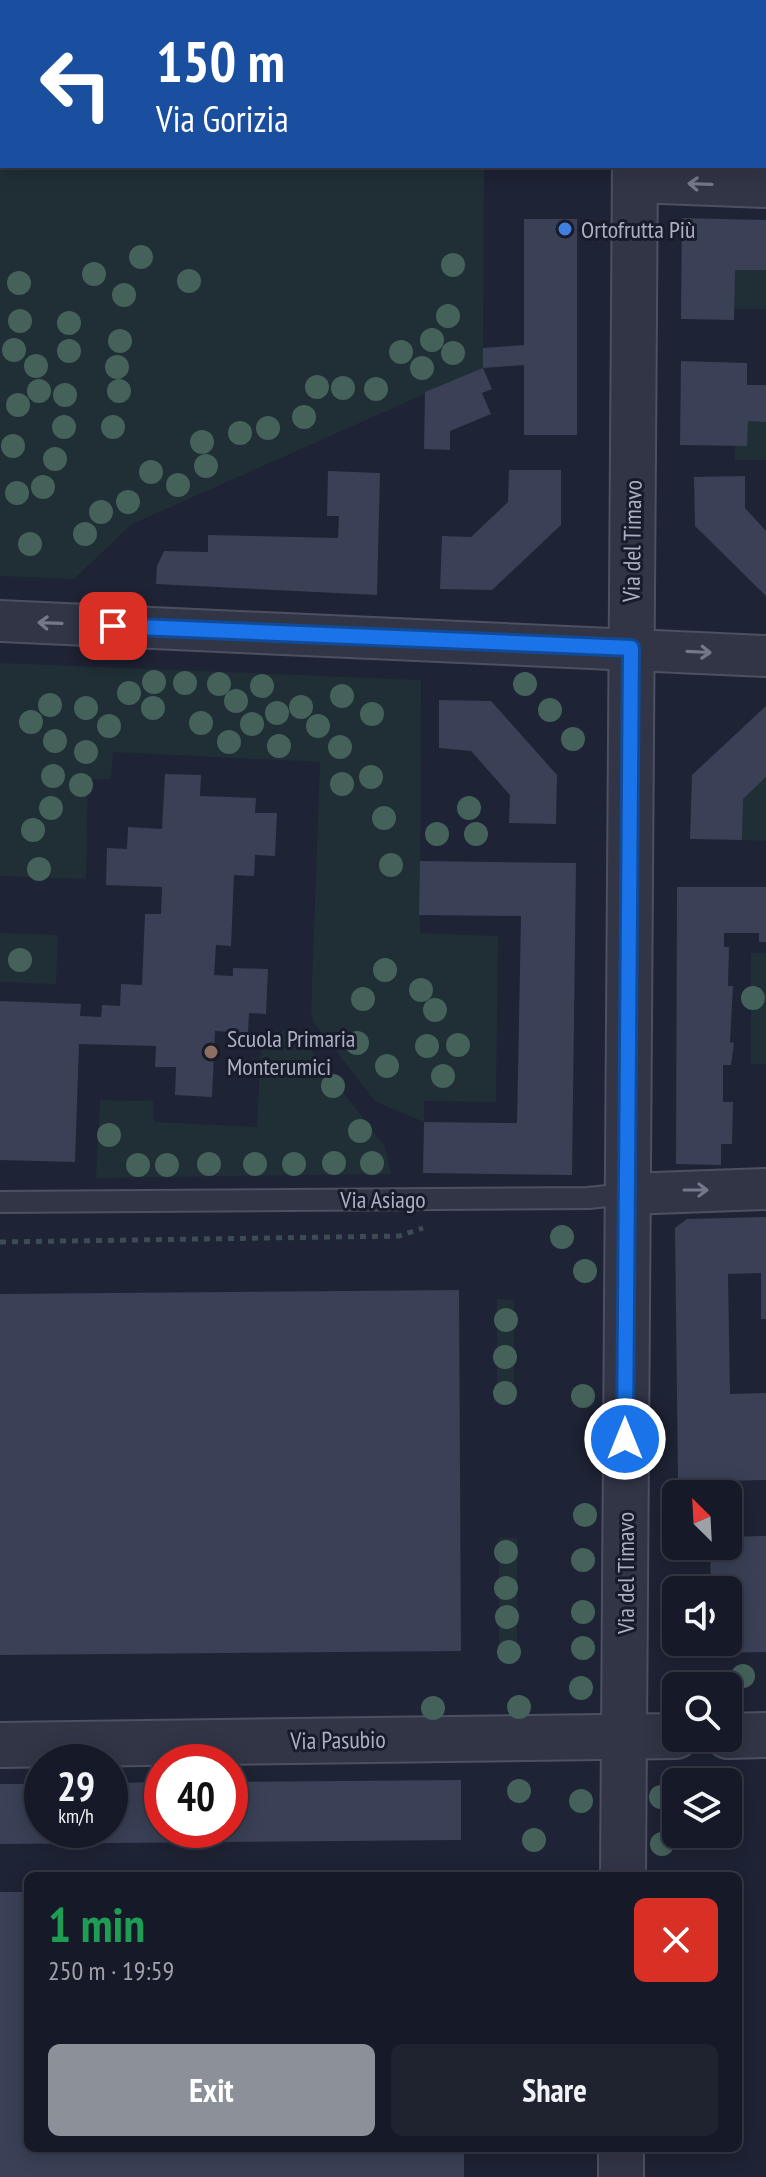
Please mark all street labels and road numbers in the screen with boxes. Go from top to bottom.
street label: Via del Timavo [615,480,649,603]
street label: Via Asiago [339,1184,426,1215]
street label: Via del Timavo [610,1512,641,1635]
street label: Via Pasubio [289,1724,386,1756]

